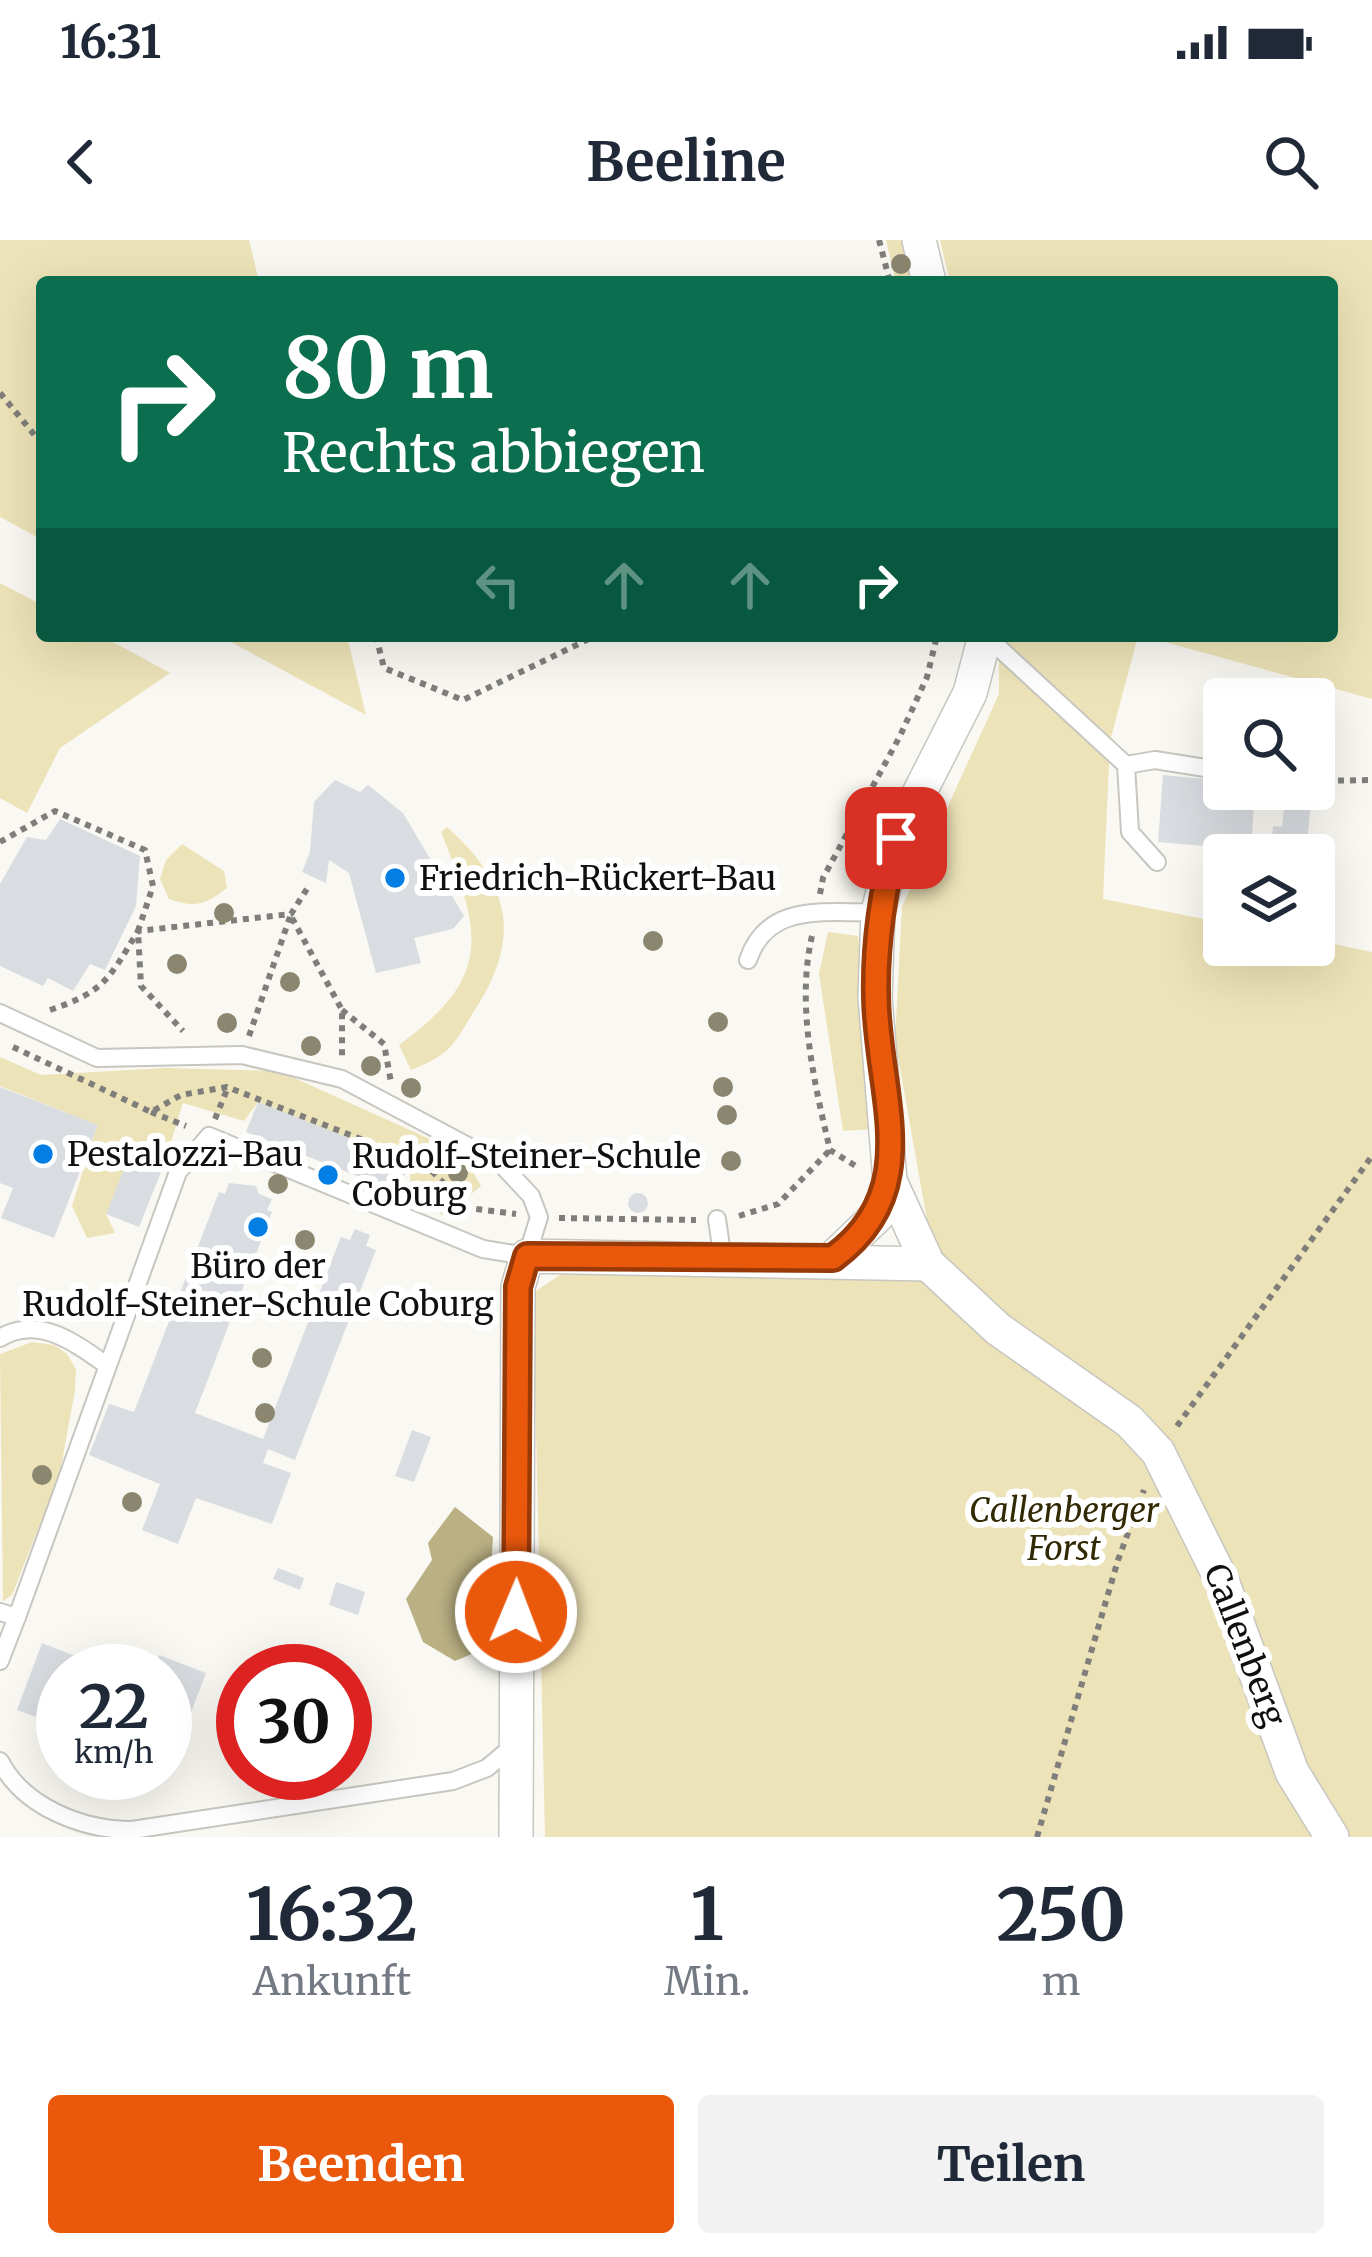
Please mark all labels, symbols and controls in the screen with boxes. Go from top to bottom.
text: 16:31 [60,14,161,70]
text: Beeline [586,128,786,196]
icon: back [48,129,114,195]
icon: search [1258,129,1324,195]
text: 80 m [282,315,494,421]
icon: right [84,324,240,480]
text: Rechts abbiegen [282,419,705,487]
icon: left [465,552,531,618]
icon: ahead [591,552,657,618]
icon: ahead [717,552,783,618]
icon: right [843,552,909,618]
map controls [1203,678,1335,966]
button: search [1203,678,1335,810]
pin [845,787,947,889]
icon: arrive [863,805,929,871]
button: layers [1203,834,1335,966]
place label: Friedrich-Rückert-Bau [419,858,777,899]
marker: Friedrich-Rückert-Bau [382,865,408,891]
place label: Pestalozzi-Bau [67,1134,303,1175]
place label: Rudolf-Steiner-Schule Coburg [352,1136,701,1215]
marker: Pestalozzi-Bau [30,1141,56,1167]
marker: Rudolf-Steiner-Schule Coburg [315,1162,341,1188]
marker: Büro der Rudolf-Steiner-Schule Coburg [245,1214,271,1240]
place label: Büro der Rudolf-Steiner-Schule Coburg [22,1246,494,1325]
park label: Callenberger Forst [969,1490,1160,1569]
position arrow [453,1549,579,1675]
street label: Callenberg [1195,1558,1295,1732]
speed limit sign: 30 [216,1644,372,1800]
text: 22 [79,1669,149,1744]
text: km/h [74,1733,154,1771]
text: 16:32 [246,1869,418,1960]
text: 1 [690,1869,724,1960]
text: 250 [996,1869,1126,1960]
text: Ankunft [253,1957,411,2006]
text: Min. [664,1957,750,2006]
text: m [1042,1957,1081,2006]
button: Beenden [48,2095,674,2233]
button: Teilen [698,2095,1324,2233]

